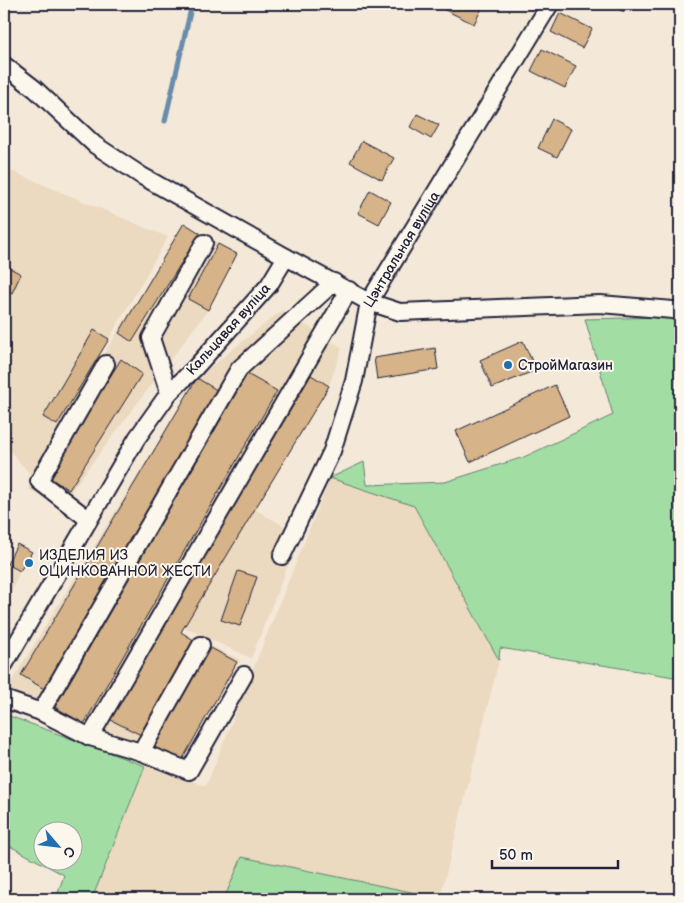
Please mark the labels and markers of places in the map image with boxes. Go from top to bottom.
place label: СтройМагазин [518,357,613,374]
marker: СтройМагазин [502,359,514,371]
place label: ИЗДЕЛИЯ ИЗ ОЦИНКОВАННОЙ ЖЕСТИ [39,547,211,580]
marker: ИЗДЕЛИЯ ИЗ ОЦИНКОВАННОЙ ЖЕСТИ [23,557,35,569]

